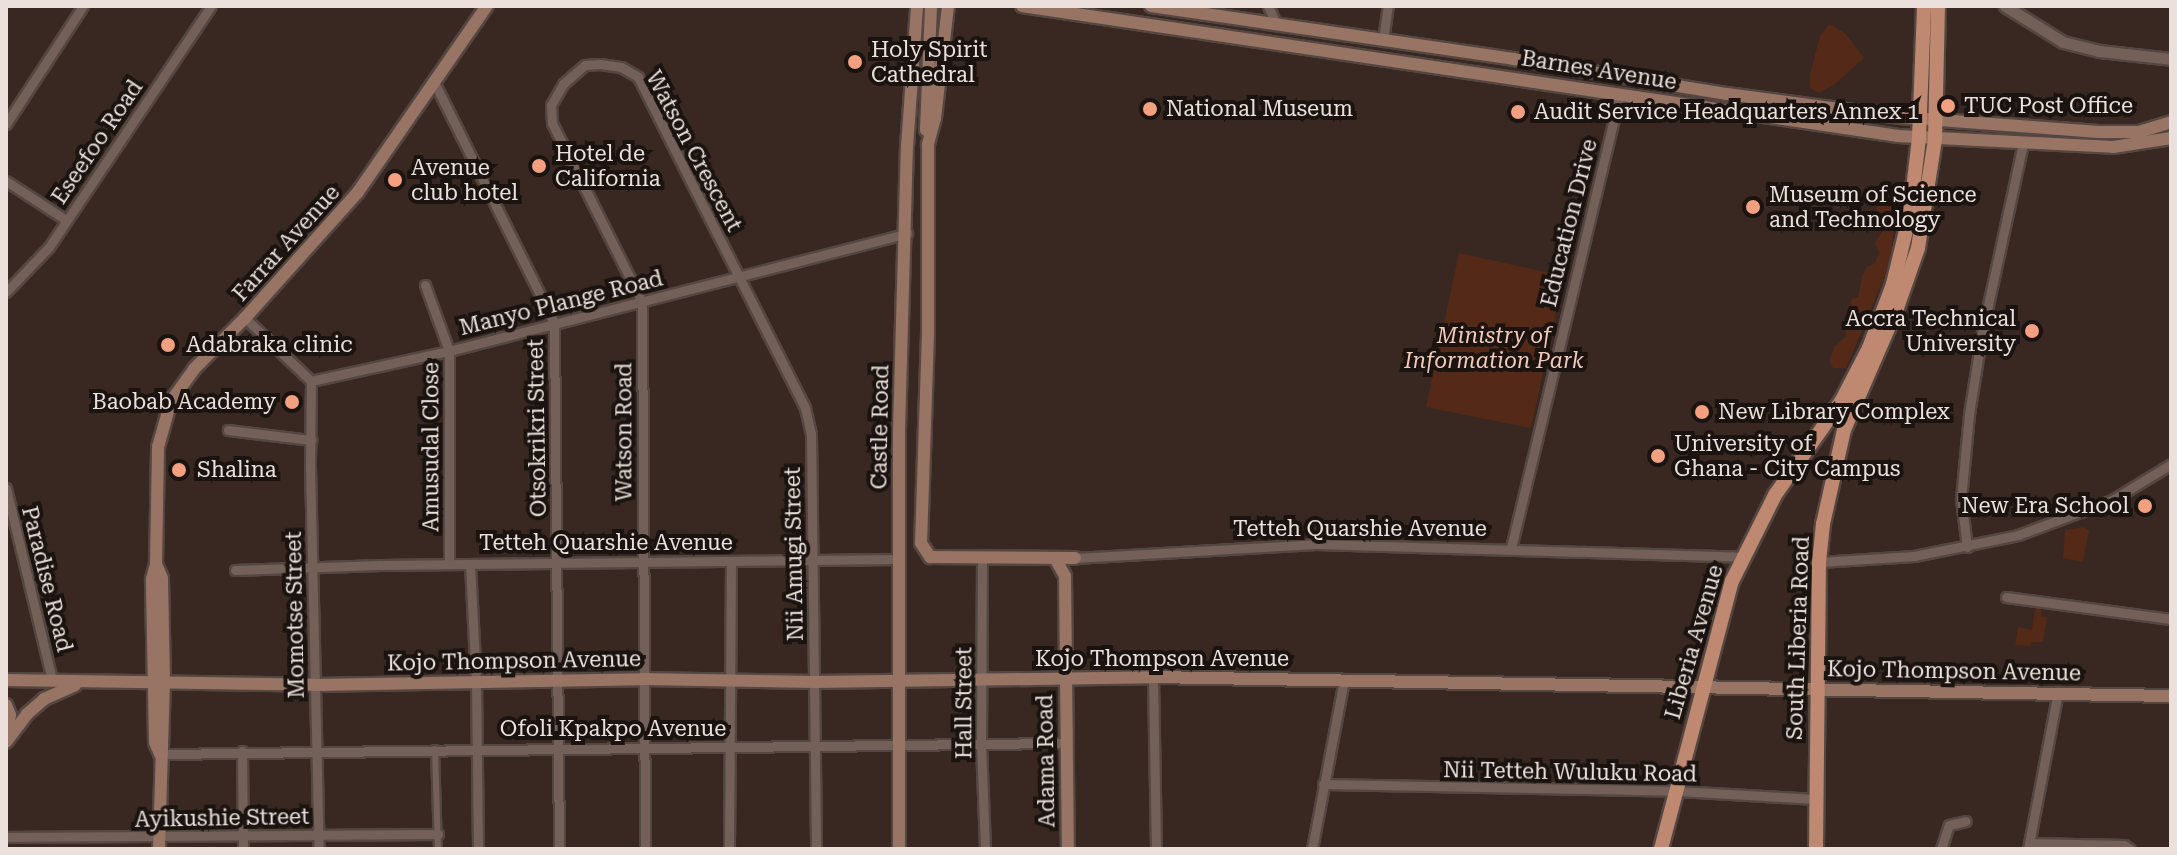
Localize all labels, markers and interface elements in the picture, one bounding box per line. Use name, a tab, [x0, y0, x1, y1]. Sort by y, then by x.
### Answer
place label: Holy Spirit Cathedral	[871, 36, 987, 88]
street label: Barnes Avenue	[1520, 45, 1678, 95]
marker: Holy Spirit Cathedral	[846, 53, 864, 71]
street label: Watson Crescent	[640, 66, 748, 236]
street label: Eseefoo Road	[46, 75, 148, 209]
place label: TUC Post Office	[1964, 93, 2133, 119]
place label: National Museum	[1166, 96, 1353, 122]
marker: TUC Post Office	[1939, 97, 1957, 115]
place label: Audit Service Headquarters Annex 1	[1534, 99, 1919, 125]
marker: National Museum	[1141, 100, 1159, 118]
marker: Audit Service Headquarters Annex 1	[1509, 103, 1527, 121]
street label: Education Drive	[1535, 136, 1603, 310]
place label: Hotel de California	[555, 140, 661, 192]
place label: Avenue club hotel	[411, 154, 518, 206]
marker: Hotel de California	[530, 157, 548, 175]
marker: Avenue club hotel	[386, 171, 404, 189]
street label: Farrar Avenue	[227, 179, 345, 307]
place label: Museum of Science and Technology	[1769, 181, 1977, 232]
marker: Museum of Science and Technology	[1744, 198, 1762, 216]
street label: Manyo Plange Road	[456, 265, 666, 341]
place label: Accra Technical University	[1846, 305, 2016, 356]
park label: Ministry of Information Park	[1404, 322, 1584, 374]
marker: Accra Technical University	[2023, 322, 2041, 340]
place label: Adabraka clinic	[186, 332, 353, 358]
marker: Adabraka clinic	[157, 334, 179, 356]
street label: Otsokrikri Street	[522, 339, 552, 517]
street label: Amusudal Close	[418, 362, 444, 532]
street label: Watson Road	[611, 363, 637, 501]
street label: Castle Road	[866, 364, 894, 490]
place label: Baobab Academy	[92, 389, 276, 415]
marker: Baobab Academy	[283, 393, 301, 411]
place label: New Library Complex	[1718, 399, 1950, 425]
marker: New Library Complex	[1693, 403, 1711, 421]
place label: University of Ghana - City Campus	[1674, 430, 1900, 482]
marker: University of Ghana - City Campus	[1649, 447, 1667, 465]
place label: Shalina	[197, 457, 277, 483]
marker: Shalina	[168, 459, 190, 481]
street label: Nii Amugi Street	[779, 467, 809, 641]
place label: New Era School	[1961, 493, 2129, 519]
marker: New Era School	[2136, 497, 2154, 515]
street label: Paradise Road	[16, 503, 78, 655]
street label: Tetteh Quarshie Avenue	[1233, 516, 1487, 542]
street label: Tetteh Quarshie Avenue	[479, 530, 733, 556]
street label: Momotse Street	[280, 531, 310, 699]
street label: South Liberia Road	[1781, 536, 1815, 740]
street label: Liberia Avenue	[1659, 562, 1729, 722]
street label: Kojo Thompson Avenue	[387, 646, 641, 676]
street label: Kojo Thompson Avenue	[1035, 646, 1289, 672]
street label: Hall Street	[951, 647, 977, 759]
street label: Kojo Thompson Avenue	[1827, 656, 2081, 686]
street label: Adama Road	[1032, 694, 1060, 828]
street label: Ofoli Kpakpo Avenue	[500, 716, 726, 742]
street label: Nii Tetteh Wuluku Road	[1443, 757, 1697, 787]
street label: Ayikushie Street	[134, 803, 310, 833]

